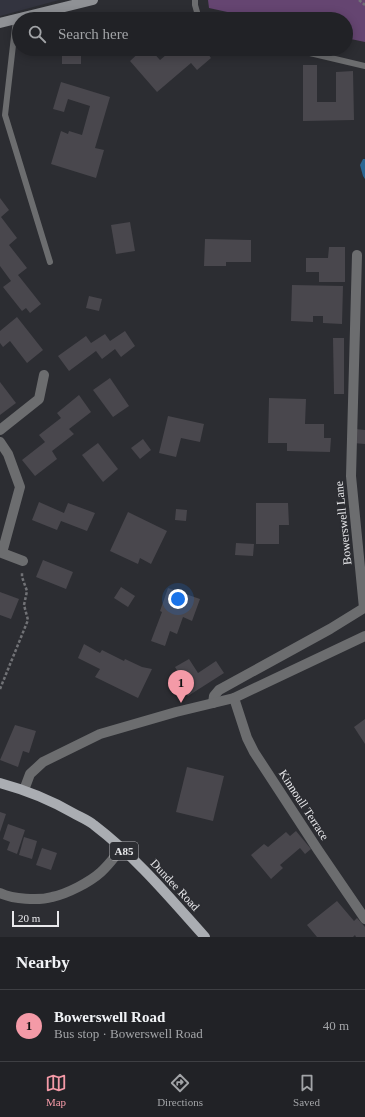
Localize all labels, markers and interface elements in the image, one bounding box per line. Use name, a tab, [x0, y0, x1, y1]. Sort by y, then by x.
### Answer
search box	[12, 12, 353, 56]
icon: search	[26, 23, 48, 45]
text: Search here	[58, 26, 128, 42]
street label: Bowerswell Lane	[332, 480, 354, 566]
your location	[168, 589, 188, 609]
pin: 1	[168, 670, 194, 703]
street label: Kinnoull Terrace	[276, 767, 332, 843]
road number: A85	[110, 842, 138, 860]
street label: Dundee Road	[147, 856, 203, 914]
scale bar	[12, 909, 59, 928]
text: 20 m	[18, 912, 40, 924]
text: Nearby	[16, 953, 70, 972]
text: Bowerswell Road	[54, 1009, 165, 1025]
text: 1	[26, 1018, 32, 1033]
text: 40 m	[323, 1018, 349, 1033]
text: Bus stop · Bowerswell Road	[54, 1026, 203, 1041]
tab: Map	[45, 1072, 67, 1108]
tab: Directions	[157, 1072, 203, 1108]
tab: Saved	[293, 1072, 320, 1108]

